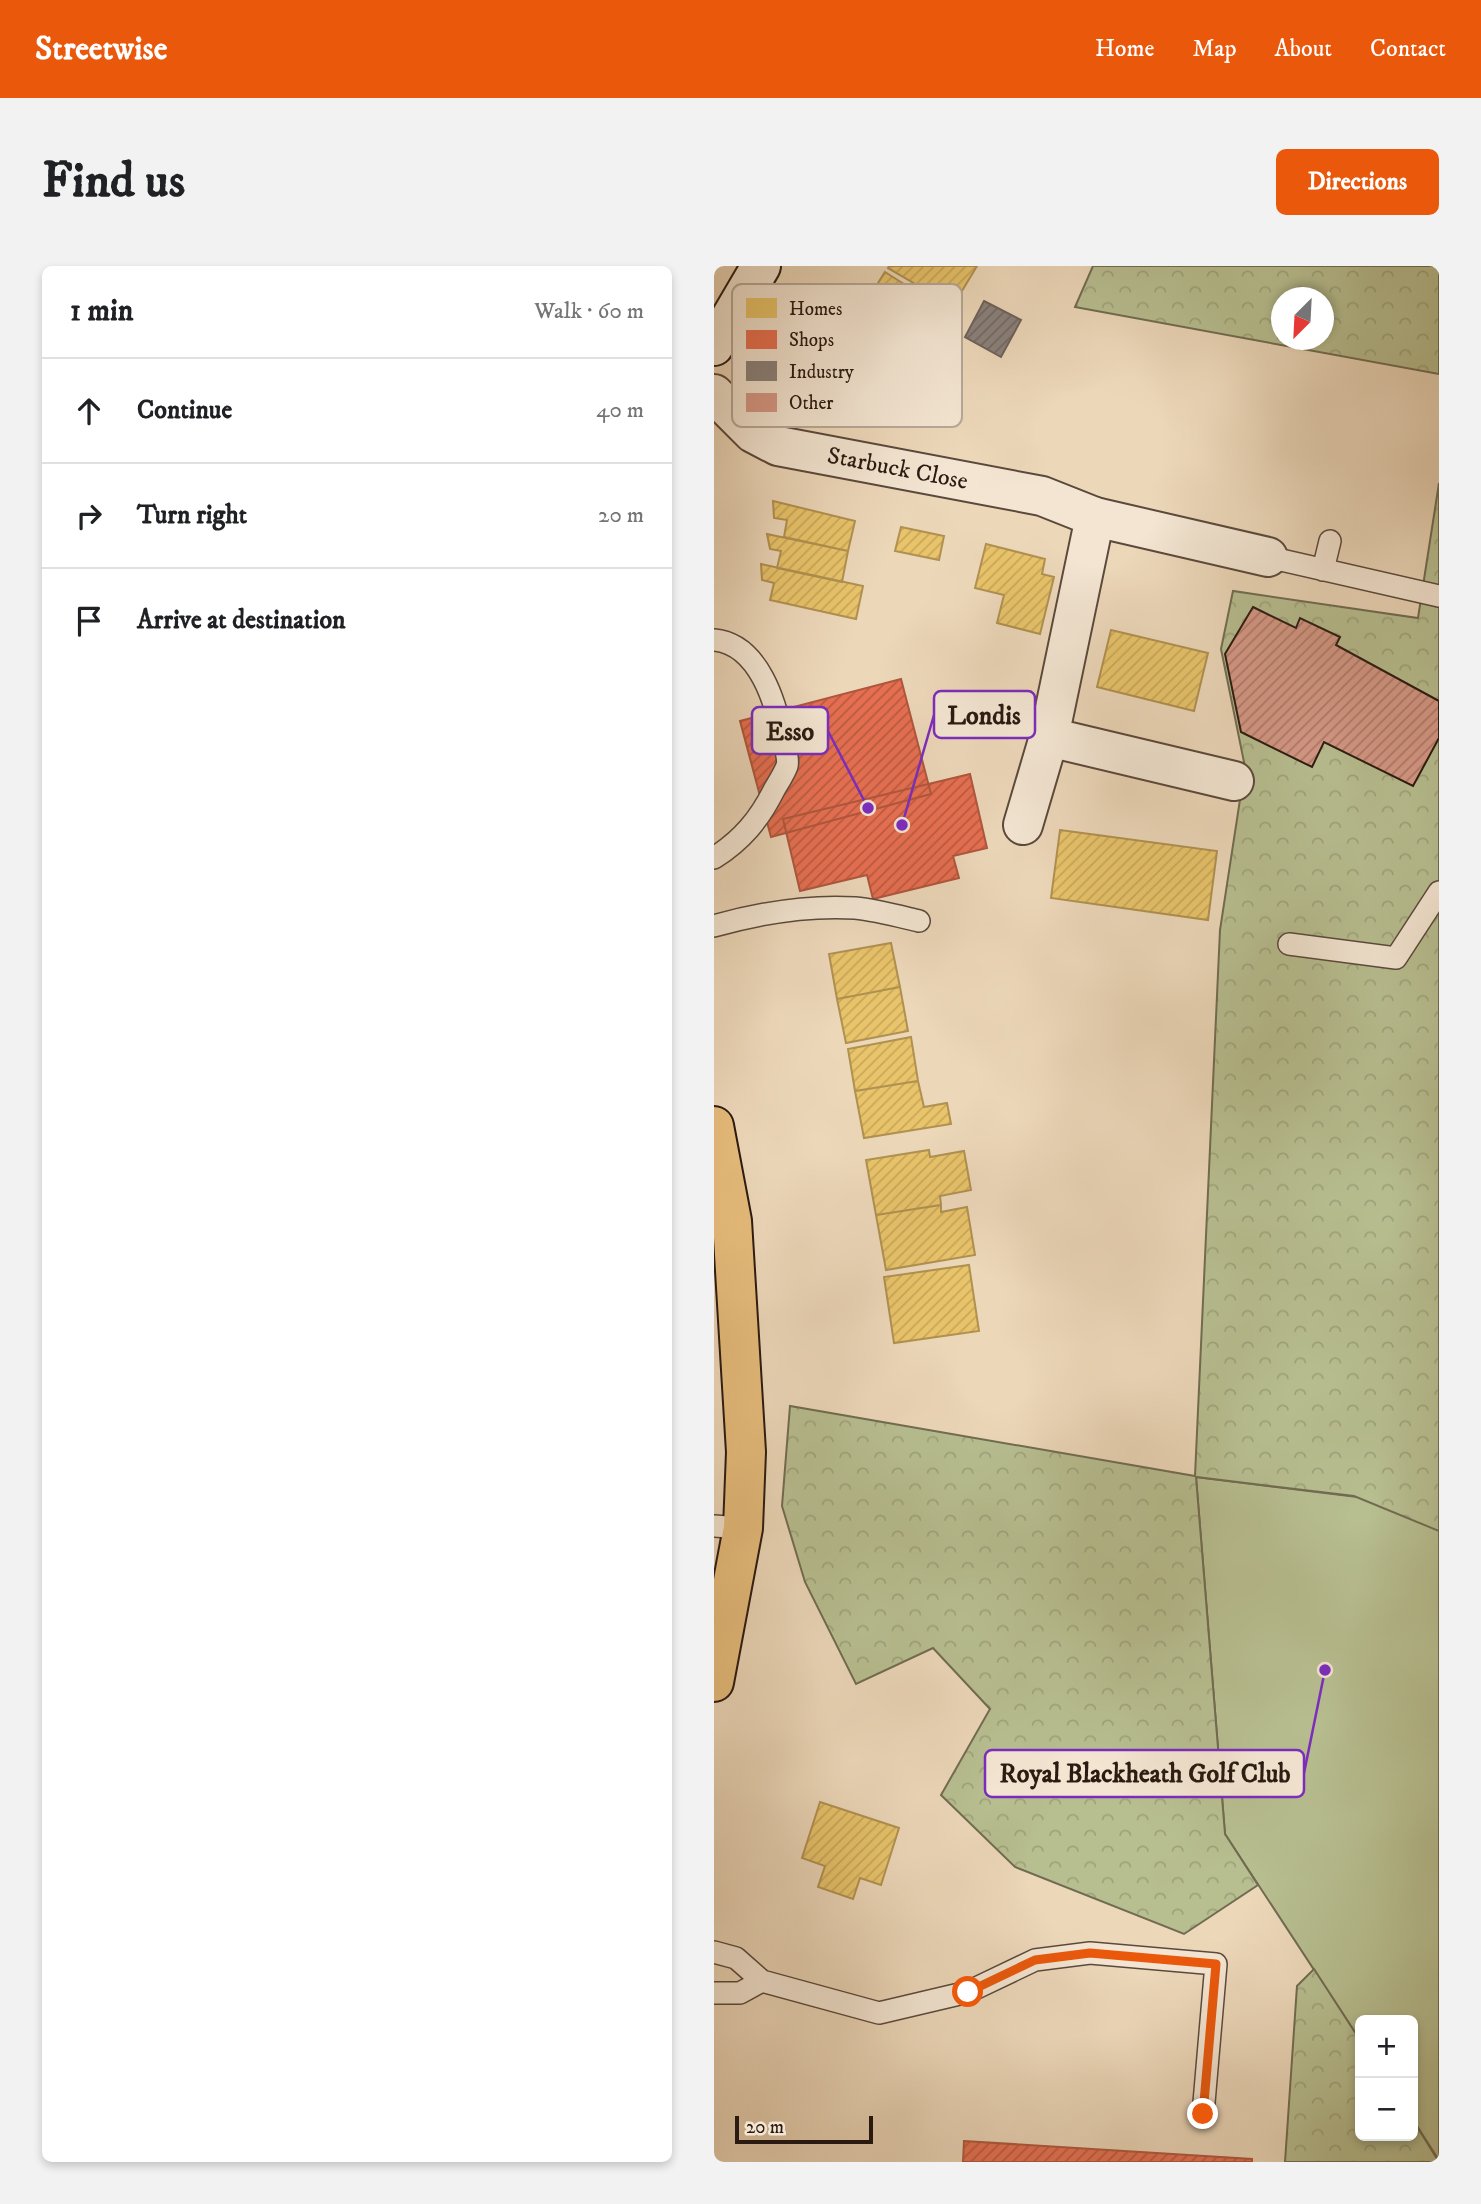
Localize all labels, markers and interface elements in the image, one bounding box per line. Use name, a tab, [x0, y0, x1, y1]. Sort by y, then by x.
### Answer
text: Streetwise	[35, 29, 167, 70]
text: Home	[1095, 34, 1154, 64]
text: Map	[1192, 34, 1237, 64]
text: About	[1275, 34, 1332, 64]
text: Contact	[1370, 34, 1446, 64]
button: Directions	[1276, 149, 1439, 215]
text: Find us	[42, 151, 185, 213]
legend	[732, 284, 962, 427]
north arrow	[1271, 287, 1334, 350]
text: 1 min	[70, 293, 133, 330]
text: Walk · 60 m	[534, 297, 644, 326]
text: Homes	[789, 298, 842, 321]
text: Shops	[789, 329, 834, 352]
text: Industry	[789, 361, 855, 384]
icon: ahead	[70, 392, 108, 430]
text: Other	[789, 392, 833, 415]
text: Continue	[137, 394, 232, 427]
text: 40 m	[596, 396, 644, 425]
street label: Starbuck Close	[825, 441, 970, 497]
icon: right	[70, 497, 108, 535]
text: Turn right	[137, 499, 247, 532]
text: 20 m	[598, 501, 644, 530]
icon: arrive	[70, 602, 108, 640]
text: Arrive at destination	[137, 604, 346, 637]
callout: Londis	[934, 691, 1035, 738]
text: Londis	[947, 700, 1021, 733]
callout: Esso	[752, 707, 828, 754]
text: Esso	[766, 716, 815, 749]
callout: Royal Blackheath Golf Club	[985, 1750, 1304, 1797]
text: Royal Blackheath Golf Club	[1000, 1758, 1290, 1791]
route start	[952, 1976, 983, 2007]
map controls	[1355, 2015, 1418, 2141]
button: +	[1355, 2015, 1418, 2078]
button: −	[1355, 2078, 1418, 2141]
route end	[1187, 2098, 1218, 2129]
scale bar	[735, 2113, 873, 2145]
text: 20 m	[746, 2116, 784, 2139]

